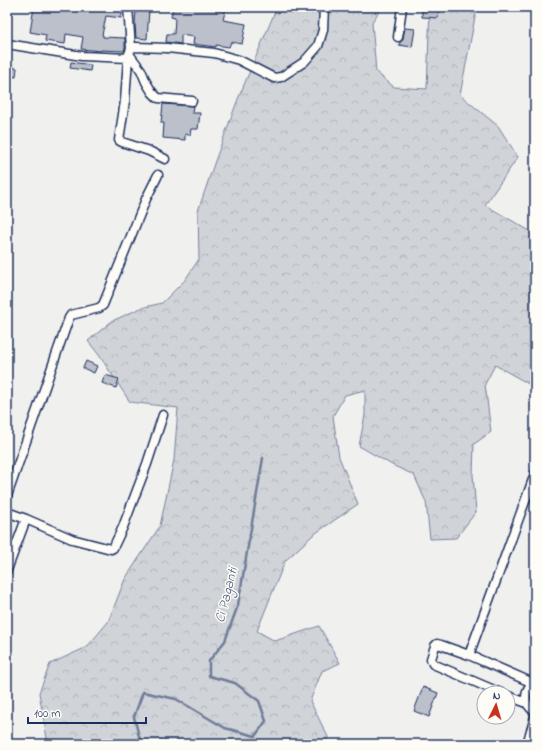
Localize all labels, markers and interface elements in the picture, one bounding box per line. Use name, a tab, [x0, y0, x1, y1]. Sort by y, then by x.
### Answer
water label: Ci Paganti	[210, 564, 244, 625]
north arrow	[476, 685, 516, 725]
text: N	[492, 688, 501, 704]
scale bar	[28, 699, 146, 725]
text: 100 m	[34, 705, 61, 723]

